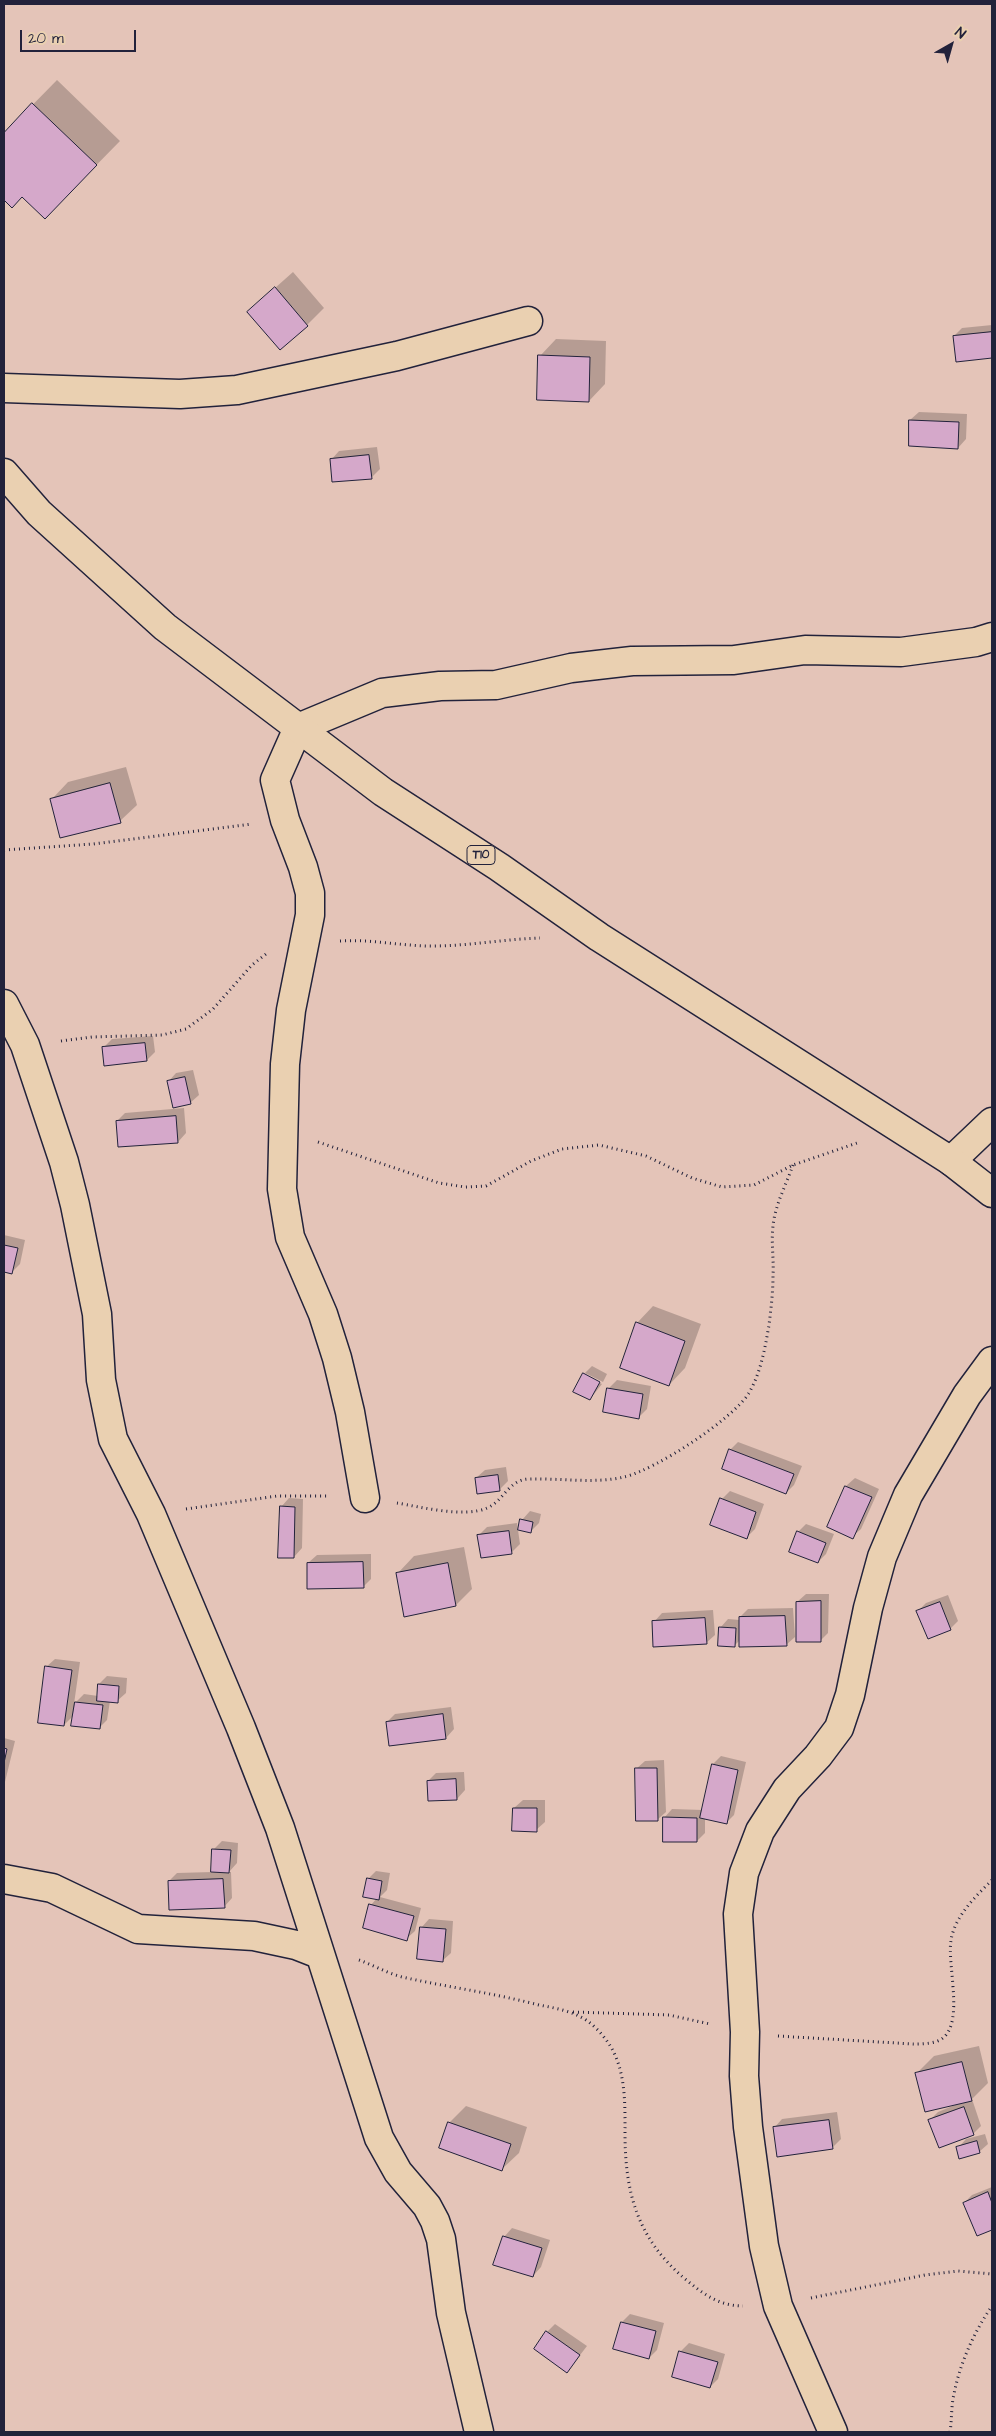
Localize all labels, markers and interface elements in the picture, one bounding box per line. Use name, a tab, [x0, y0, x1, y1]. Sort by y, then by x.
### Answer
scale bar	[22, 20, 139, 52]
north arrow	[926, 20, 976, 70]
text: N	[951, 23, 970, 44]
text: 20 m	[28, 28, 64, 49]
road number: T10	[467, 846, 495, 864]

